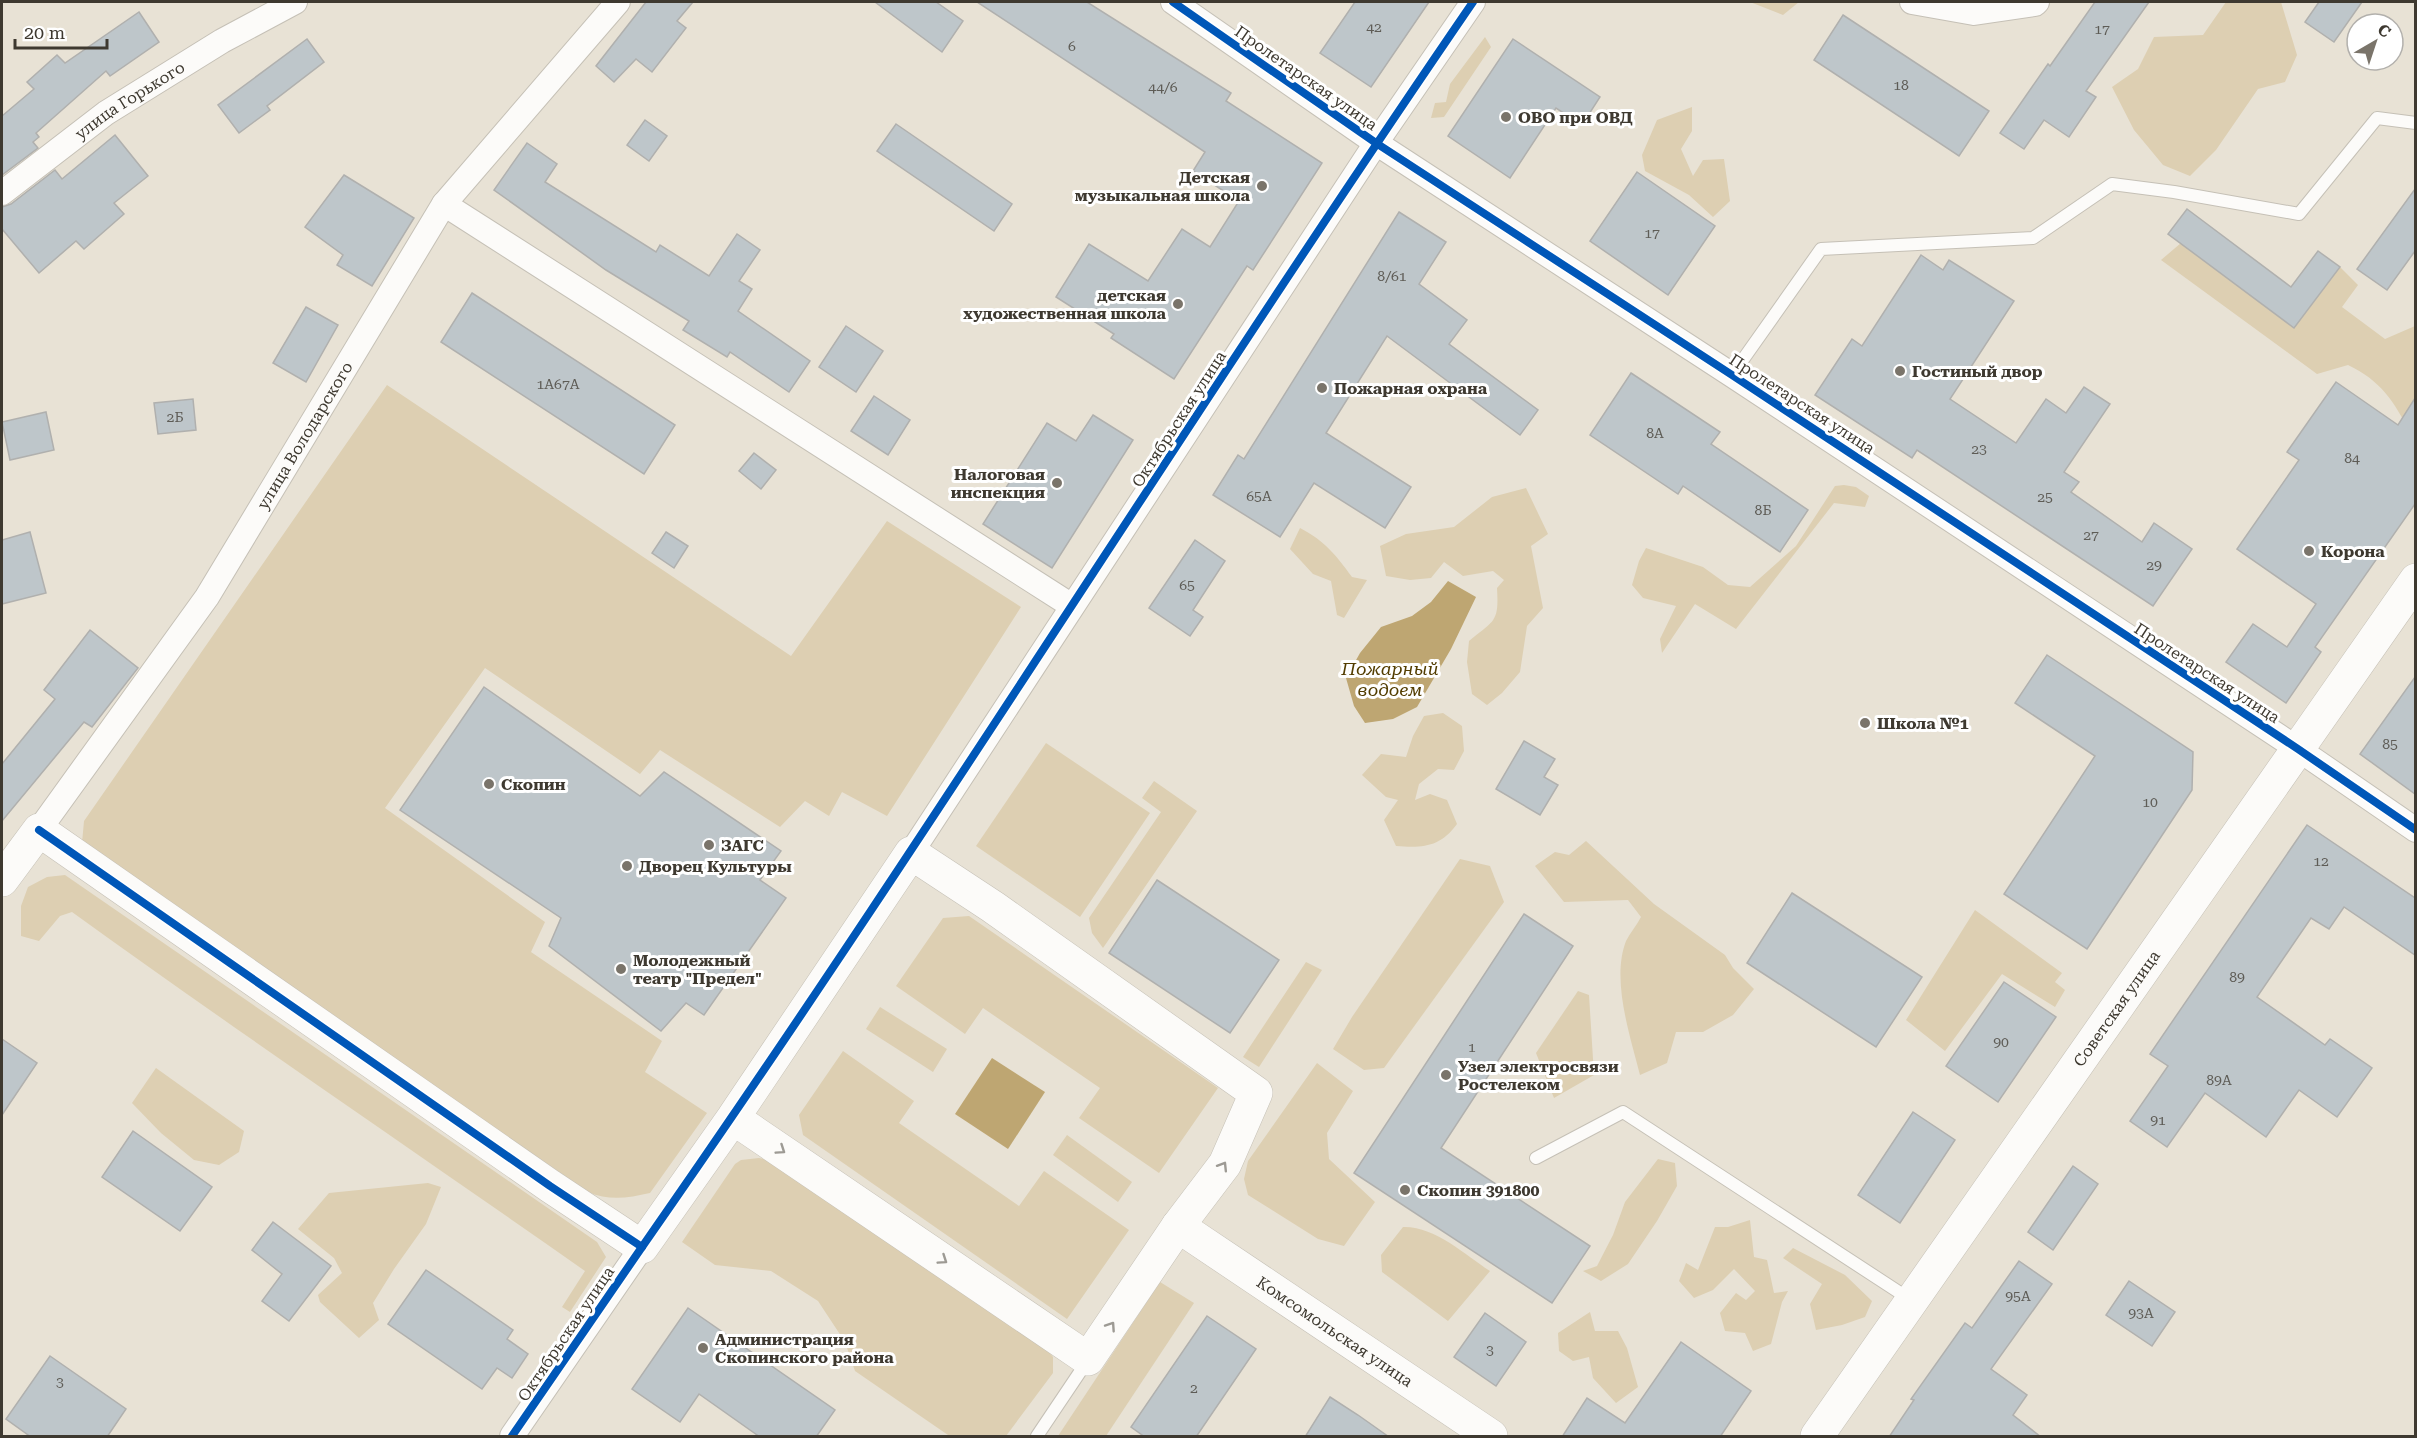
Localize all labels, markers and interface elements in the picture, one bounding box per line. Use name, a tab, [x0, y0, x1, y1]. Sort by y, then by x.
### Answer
scale bar	[15, 12, 106, 50]
north arrow	[2345, 12, 2405, 72]
house number: 42	[1366, 19, 1382, 35]
text: С	[2374, 20, 2394, 42]
house number: 17	[2094, 21, 2110, 37]
text: 20 m	[24, 22, 65, 43]
street label: Пролетарская улица	[1231, 22, 1381, 135]
house number: 6	[1068, 38, 1076, 54]
street label: улица Горького	[71, 57, 188, 143]
house number: 18	[1893, 77, 1909, 93]
house number: 44/6	[1148, 79, 1178, 95]
place label: ОВО при ОВД	[1518, 108, 1633, 127]
marker: ОВО при ОВД	[1499, 110, 1513, 124]
place label: Детская музыкальная школа	[1075, 168, 1251, 205]
marker: Детская музыкальная школа	[1255, 179, 1269, 193]
house number: 17	[1644, 225, 1660, 241]
house number: 8/61	[1377, 268, 1407, 284]
place label: детская художественная школа	[963, 286, 1167, 323]
marker: детская художественная школа	[1171, 297, 1185, 311]
street label: Октябрьская улица	[1128, 347, 1230, 491]
street label: Пролетарская улица	[1726, 350, 1879, 458]
street label: улица Володарского	[253, 358, 356, 513]
place label: Гостиный двор	[1912, 362, 2043, 381]
marker: Гостиный двор	[1893, 364, 1907, 378]
house number: 1А67A	[536, 376, 580, 392]
place label: Пожарная охрана	[1334, 379, 1488, 398]
marker: Пожарная охрана	[1315, 381, 1329, 395]
house number: 2Б	[167, 409, 183, 425]
house number: 8А	[1646, 425, 1664, 441]
house number: 23	[1971, 441, 1987, 457]
house number: 84	[2344, 450, 2360, 466]
place label: Налоговая инспекция	[951, 465, 1045, 502]
marker: Налоговая инспекция	[1050, 476, 1064, 490]
house number: 65А	[1246, 488, 1272, 504]
house number: 25	[2037, 489, 2053, 505]
house number: 8Б	[1755, 502, 1771, 518]
house number: 27	[2083, 527, 2099, 543]
place label: Корона	[2321, 542, 2385, 561]
marker: Корона	[2302, 544, 2316, 558]
house number: 29	[2146, 557, 2162, 573]
house number: 65	[1179, 577, 1195, 593]
street label: Пролетарская улица	[2131, 619, 2284, 727]
water label: Пожарный водоем	[1340, 658, 1439, 700]
place label: Школа №1	[1877, 714, 1969, 733]
marker: Школа №1	[1858, 716, 1872, 730]
house number: 85	[2382, 736, 2398, 752]
place label: Скопин	[501, 775, 566, 794]
marker: Скопин	[482, 777, 496, 791]
house number: 10	[2142, 794, 2158, 810]
place label: ЗАГС	[721, 836, 764, 855]
marker: ЗАГС	[702, 838, 716, 852]
house number: 12	[2313, 853, 2329, 869]
place label: Дворец Культуры	[639, 857, 792, 876]
marker: Дворец Культуры	[620, 859, 634, 873]
street label: Советская улица	[2069, 946, 2164, 1070]
place label: Молодежный театр "Предел"	[633, 951, 762, 988]
marker: Молодежный театр "Предел"	[614, 962, 628, 976]
house number: 89	[2229, 969, 2245, 985]
house number: 90	[1993, 1034, 2009, 1050]
house number: 1	[1468, 1039, 1476, 1055]
place label: Узел электросвязи Ростелеком	[1458, 1057, 1619, 1094]
marker: Узел электросвязи Ростелеком	[1439, 1068, 1453, 1082]
house number: 89А	[2206, 1072, 2232, 1088]
house number: 91	[2150, 1112, 2166, 1128]
one-way arrow	[775, 1143, 785, 1155]
one-way arrow	[1215, 1162, 1227, 1172]
place label: Скопин 391800	[1417, 1181, 1539, 1200]
marker: Скопин 391800	[1398, 1183, 1412, 1197]
one-way arrow	[936, 1253, 947, 1264]
street label: Октябрьская улица	[514, 1263, 618, 1405]
street label: Комсомольская улица	[1253, 1272, 1417, 1391]
house number: 95А	[2005, 1288, 2031, 1304]
house number: 93А	[2128, 1305, 2154, 1321]
one-way arrow	[1104, 1322, 1115, 1333]
place label: Администрация Скопинского района	[715, 1330, 894, 1367]
marker: Администрация Скопинского района	[696, 1341, 710, 1355]
house number: 3	[1486, 1342, 1494, 1358]
house number: 3	[56, 1374, 64, 1390]
house number: 2	[1190, 1380, 1198, 1396]

